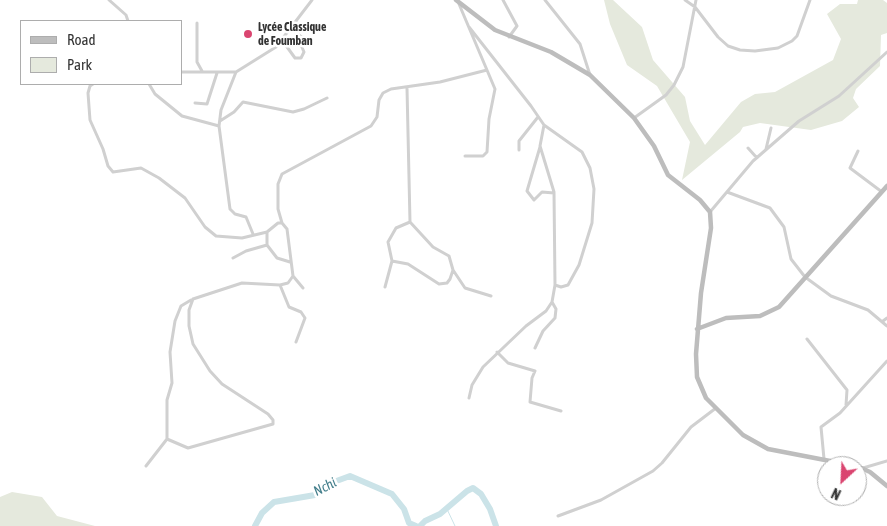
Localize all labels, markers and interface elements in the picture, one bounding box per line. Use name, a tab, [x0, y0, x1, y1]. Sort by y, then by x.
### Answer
legend	[20, 20, 182, 85]
place label: Lycée Classique de Foumban	[258, 20, 326, 48]
marker: Lycée Classique de Foumban	[242, 28, 254, 40]
text: Road	[67, 31, 96, 48]
text: Park	[67, 56, 92, 73]
north arrow	[817, 456, 867, 506]
water label: Nchi	[311, 474, 339, 500]
text: N	[829, 485, 843, 503]

